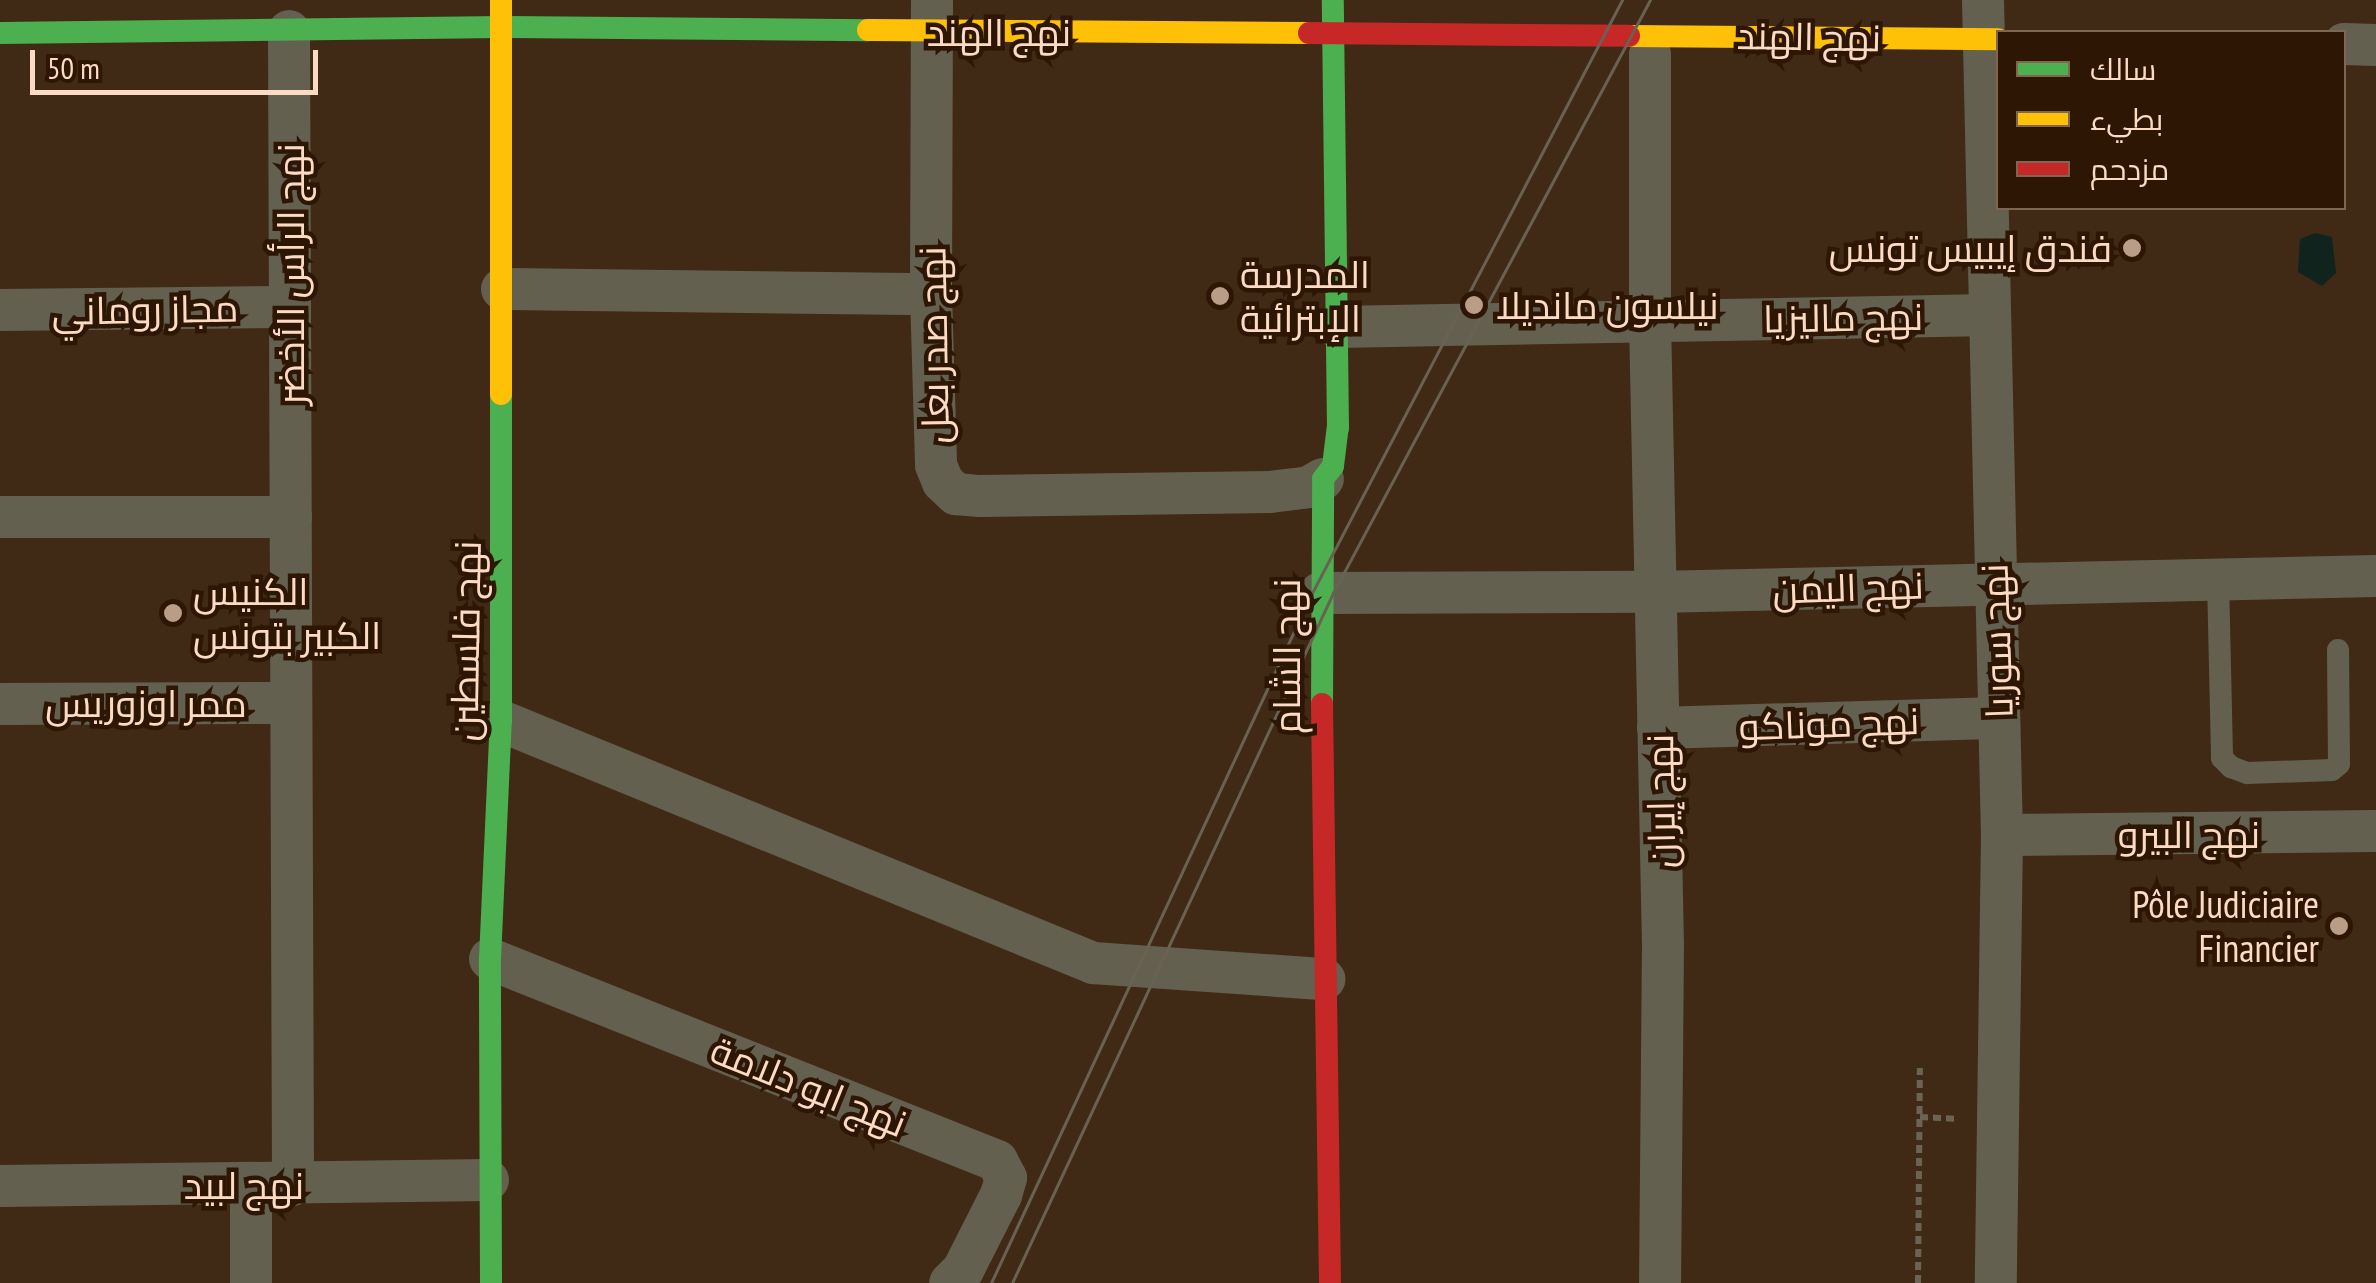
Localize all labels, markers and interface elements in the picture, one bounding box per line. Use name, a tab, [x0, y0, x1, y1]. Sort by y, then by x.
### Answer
street label: نهج الهند	[927, 9, 1071, 55]
street label: نهج الهند	[1736, 12, 1882, 60]
scale bar	[35, 30, 322, 92]
legend	[1996, 30, 2346, 210]
text: 50 m	[47, 48, 100, 87]
text: سالك	[2090, 49, 2156, 88]
text: بطيء	[2090, 99, 2163, 138]
street label: نهج الرأس الأخضر	[267, 143, 313, 405]
text: مزدحم	[2090, 149, 2169, 188]
place label: فندق إيبيس تونس	[1829, 225, 2112, 271]
marker: فندق إيبيس تونس	[2121, 237, 2143, 259]
street label: نهج صدر بعل	[908, 246, 958, 444]
place label: المدرسة الإبترائية	[1240, 251, 1370, 340]
place label: نيلسون مانديلا	[1496, 282, 1719, 328]
street label: مجاز روماني	[51, 285, 239, 333]
marker: المدرسة الإبترائية	[1209, 285, 1231, 307]
marker: نيلسون مانديلا	[1461, 292, 1487, 318]
street label: نهج ماليزيا	[1763, 293, 1923, 341]
street label: نهج فلسطين	[440, 540, 490, 742]
street label: نهج اليمن	[1772, 562, 1924, 612]
street label: نهج سوريا	[1971, 563, 2021, 719]
place label: الكنيس الكبير بتونس	[193, 568, 381, 658]
street label: نهج الشام	[1263, 578, 1309, 734]
marker: الكنيس الكبير بتونس	[162, 602, 184, 624]
street label: ممر اوزوريس	[45, 680, 247, 726]
street label: نهج موناكو	[1738, 697, 1920, 749]
street label: نهج إيران	[1636, 733, 1684, 869]
street label: نهج البيرو	[2118, 811, 2260, 857]
place label: Pôle Judiciaire Financier	[2132, 881, 2319, 971]
marker: Pôle Judiciaire Financier	[2328, 915, 2350, 937]
street label: نهج ابو دلامة	[705, 1026, 913, 1146]
street label: نهج لبيد	[184, 1162, 304, 1208]

